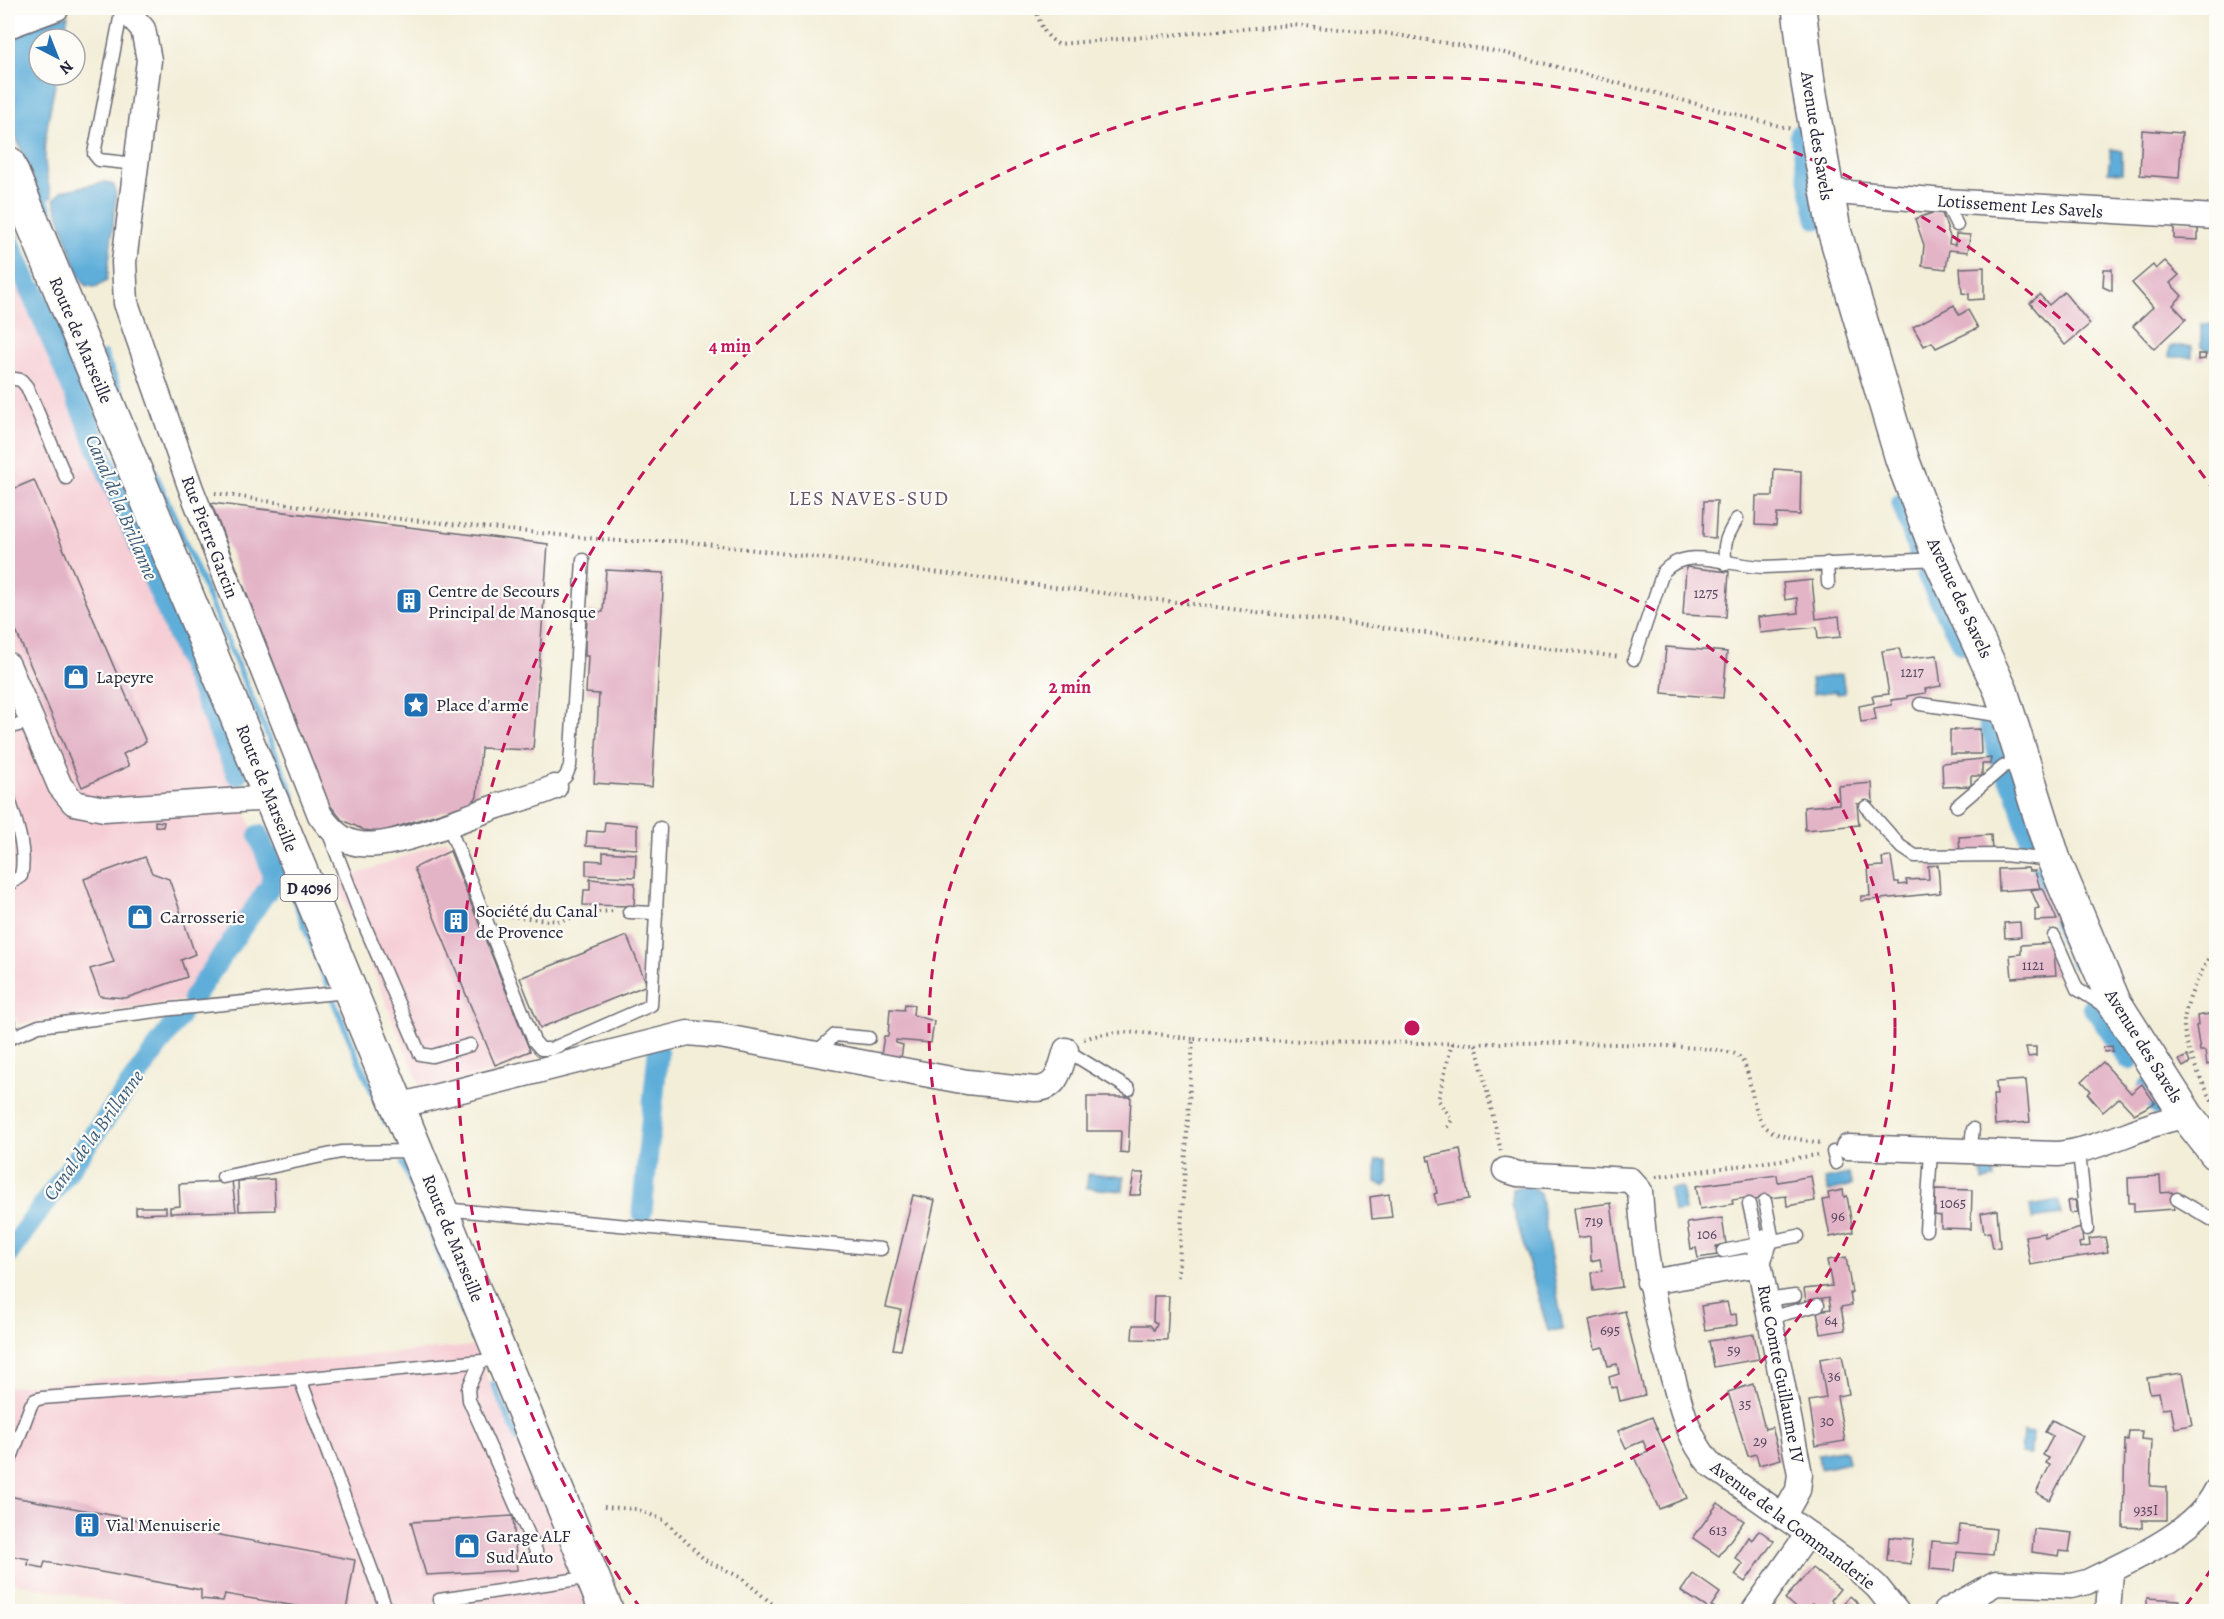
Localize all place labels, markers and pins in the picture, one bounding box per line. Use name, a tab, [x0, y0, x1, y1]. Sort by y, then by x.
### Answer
place label: Centre de Secours Principal de Manosque	[428, 579, 596, 624]
building icon: Centre de Secours Principal de Manosque	[394, 586, 424, 616]
shop icon: Lapeyre	[61, 662, 91, 692]
place label: Lapeyre	[96, 665, 154, 689]
place icon: Place d'arme	[401, 690, 431, 720]
place label: Place d'arme	[436, 693, 529, 717]
place label: Société du Canal de Provence	[476, 899, 598, 944]
shop icon: Carrosserie	[125, 902, 155, 932]
place label: Carrosserie	[160, 905, 245, 929]
building icon: Société du Canal de Provence	[441, 906, 471, 936]
centre of rings	[1402, 1018, 1422, 1038]
building icon: Vial Menuiserie	[72, 1510, 102, 1540]
place label: Vial Menuiserie	[105, 1513, 221, 1537]
place label: Garage ALF Sud Auto	[486, 1524, 570, 1569]
shop icon: Garage ALF Sud Auto	[452, 1531, 482, 1561]

